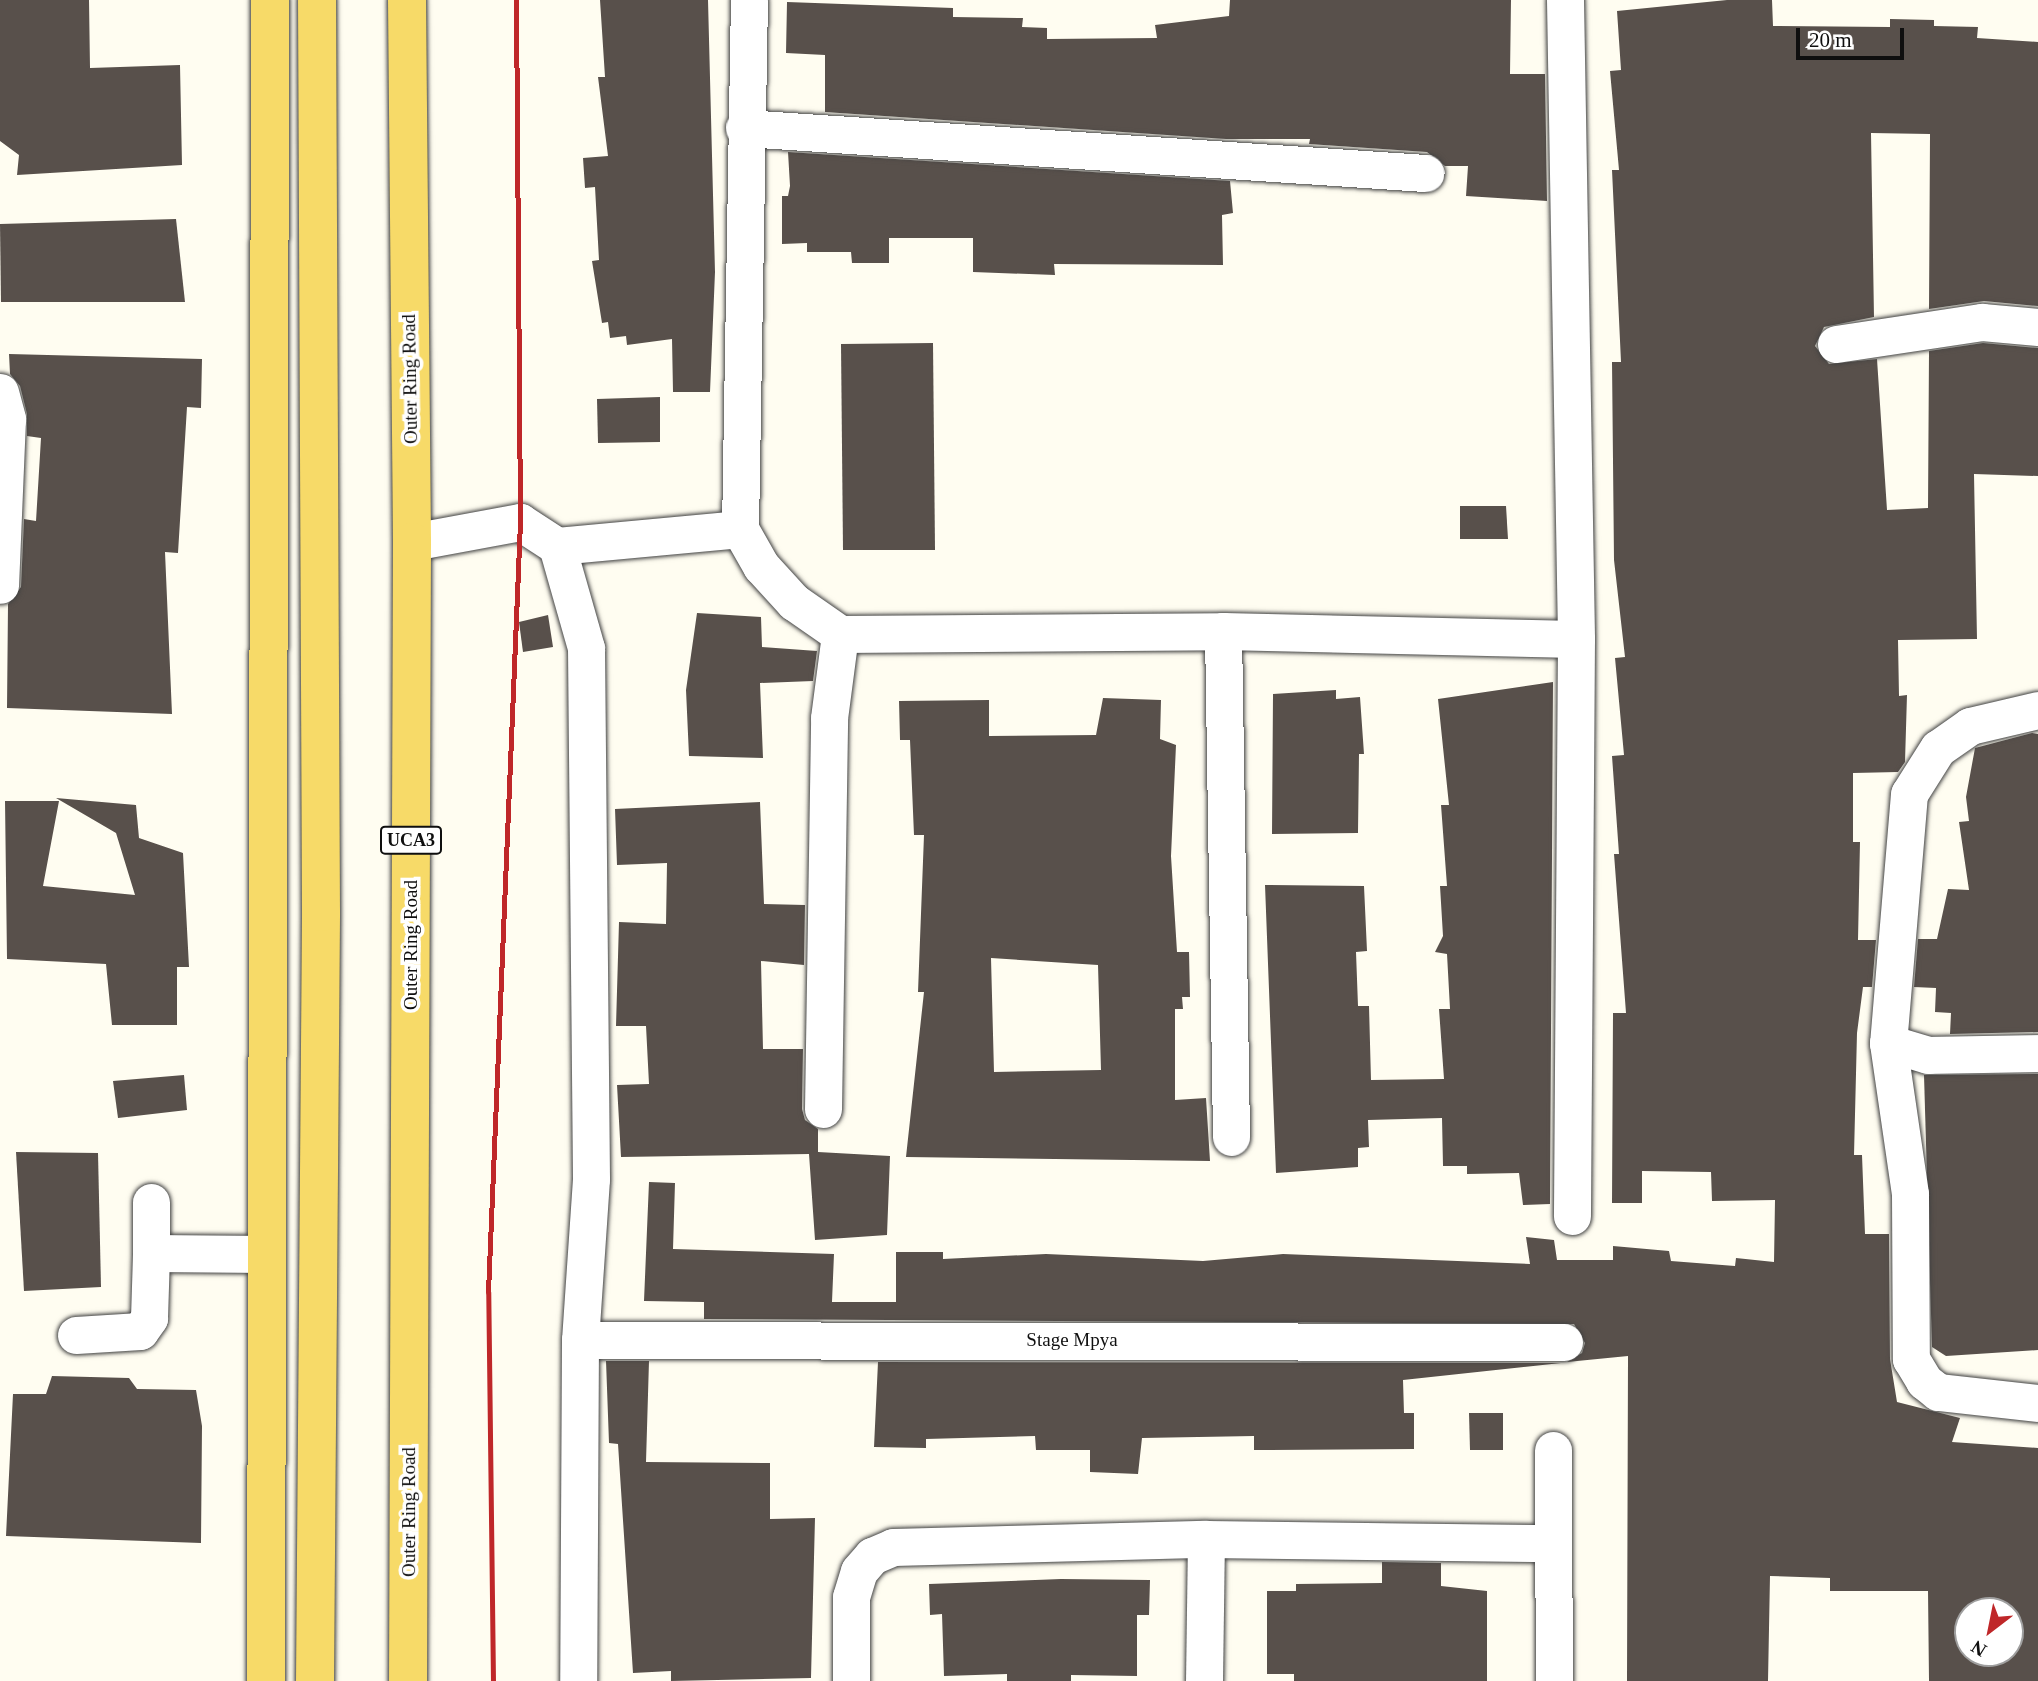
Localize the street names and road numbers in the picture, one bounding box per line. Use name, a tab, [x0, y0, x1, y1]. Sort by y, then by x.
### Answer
street label: Outer Ring Road	[397, 314, 423, 444]
road number: UCA3	[380, 826, 442, 854]
street label: Outer Ring Road	[400, 880, 422, 1010]
street label: Stage Mpya	[1026, 1329, 1118, 1351]
street label: Outer Ring Road	[398, 1447, 420, 1577]

